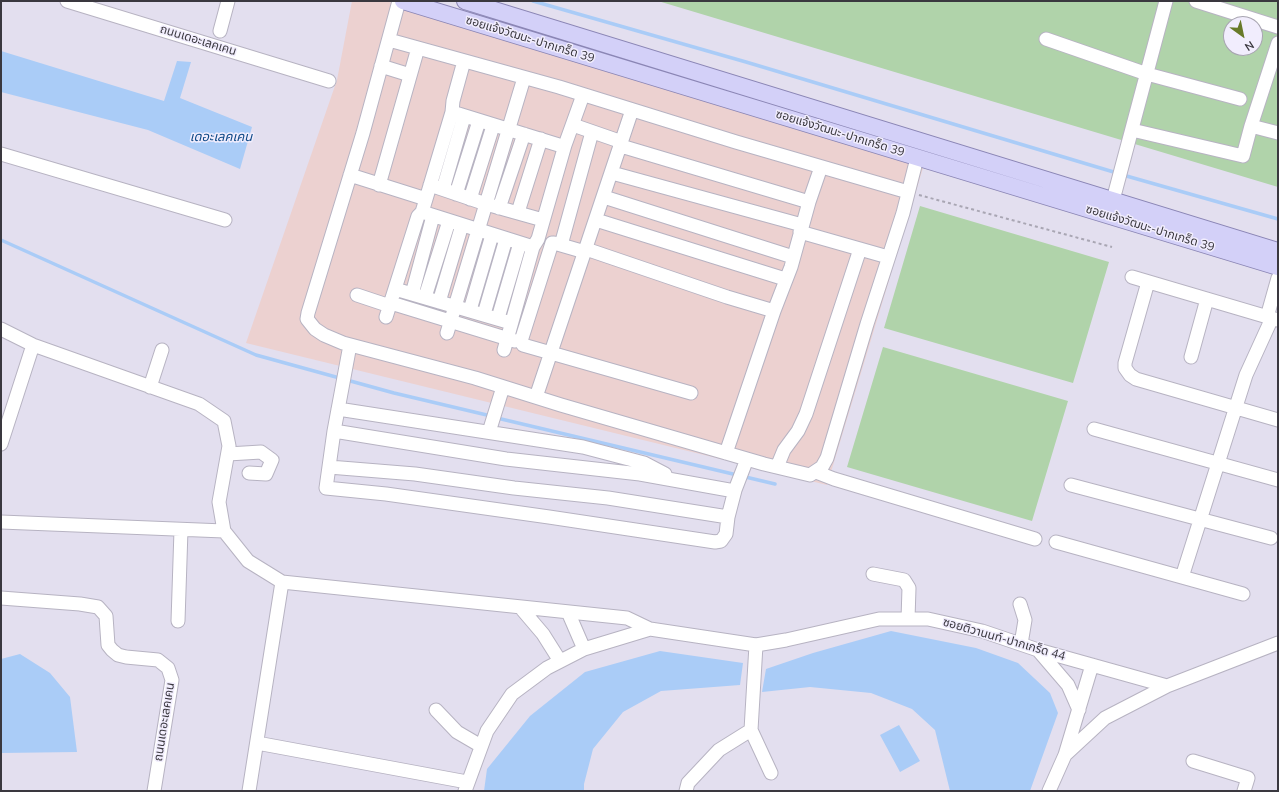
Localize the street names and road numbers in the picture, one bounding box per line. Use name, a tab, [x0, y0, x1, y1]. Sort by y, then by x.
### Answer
street label: ซอยแจ้งวัฒนะ-ปากเกร็ด 39	[464, 14, 596, 66]
street label: ถนนเดอะเลคเคน	[158, 22, 238, 60]
street label: ซอยแจ้งวัฒนะ-ปากเกร็ด 39	[774, 108, 906, 160]
street label: ซอยแจ้งวัฒนะ-ปากเกร็ด 39	[1084, 203, 1216, 255]
street label: ซอยติวานนท์-ปากเกร็ด 44	[941, 616, 1067, 664]
street label: ถนนเดอะเลคเคน	[152, 682, 178, 762]

